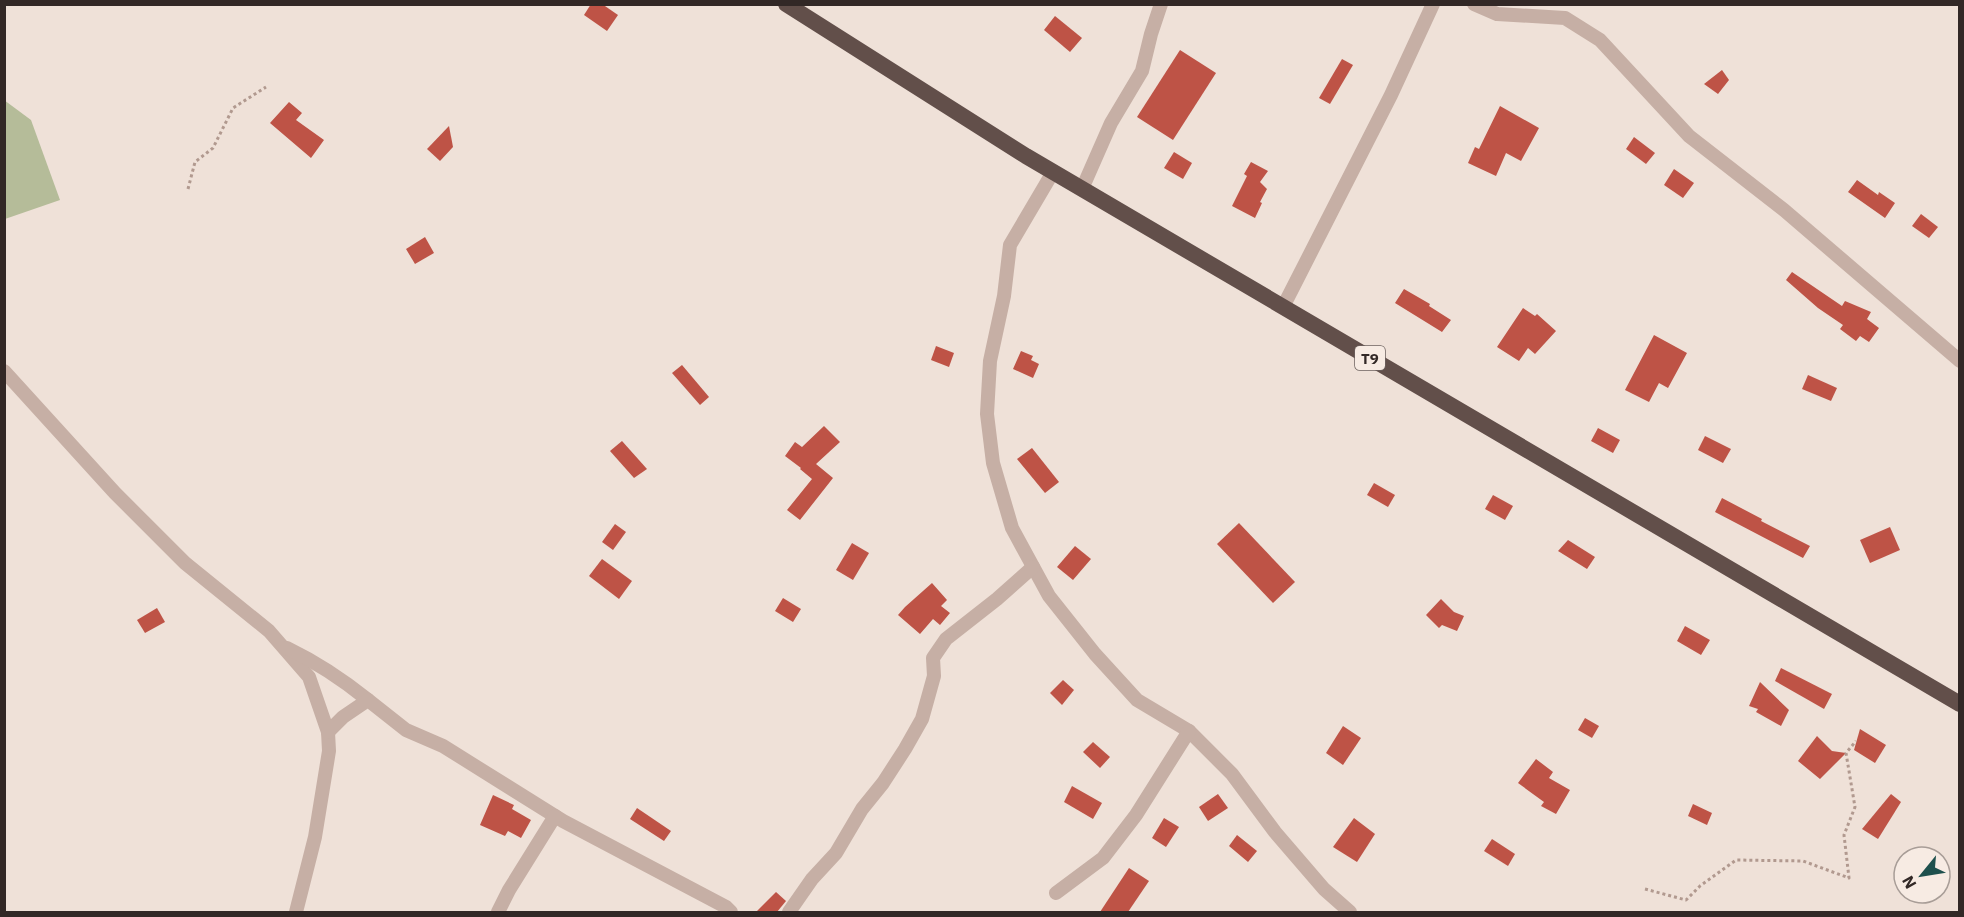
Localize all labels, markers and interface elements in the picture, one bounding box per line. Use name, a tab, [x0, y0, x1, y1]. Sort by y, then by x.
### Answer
road number: T9	[1355, 346, 1385, 370]
north arrow	[1892, 845, 1952, 905]
text: N	[1897, 872, 1921, 893]

